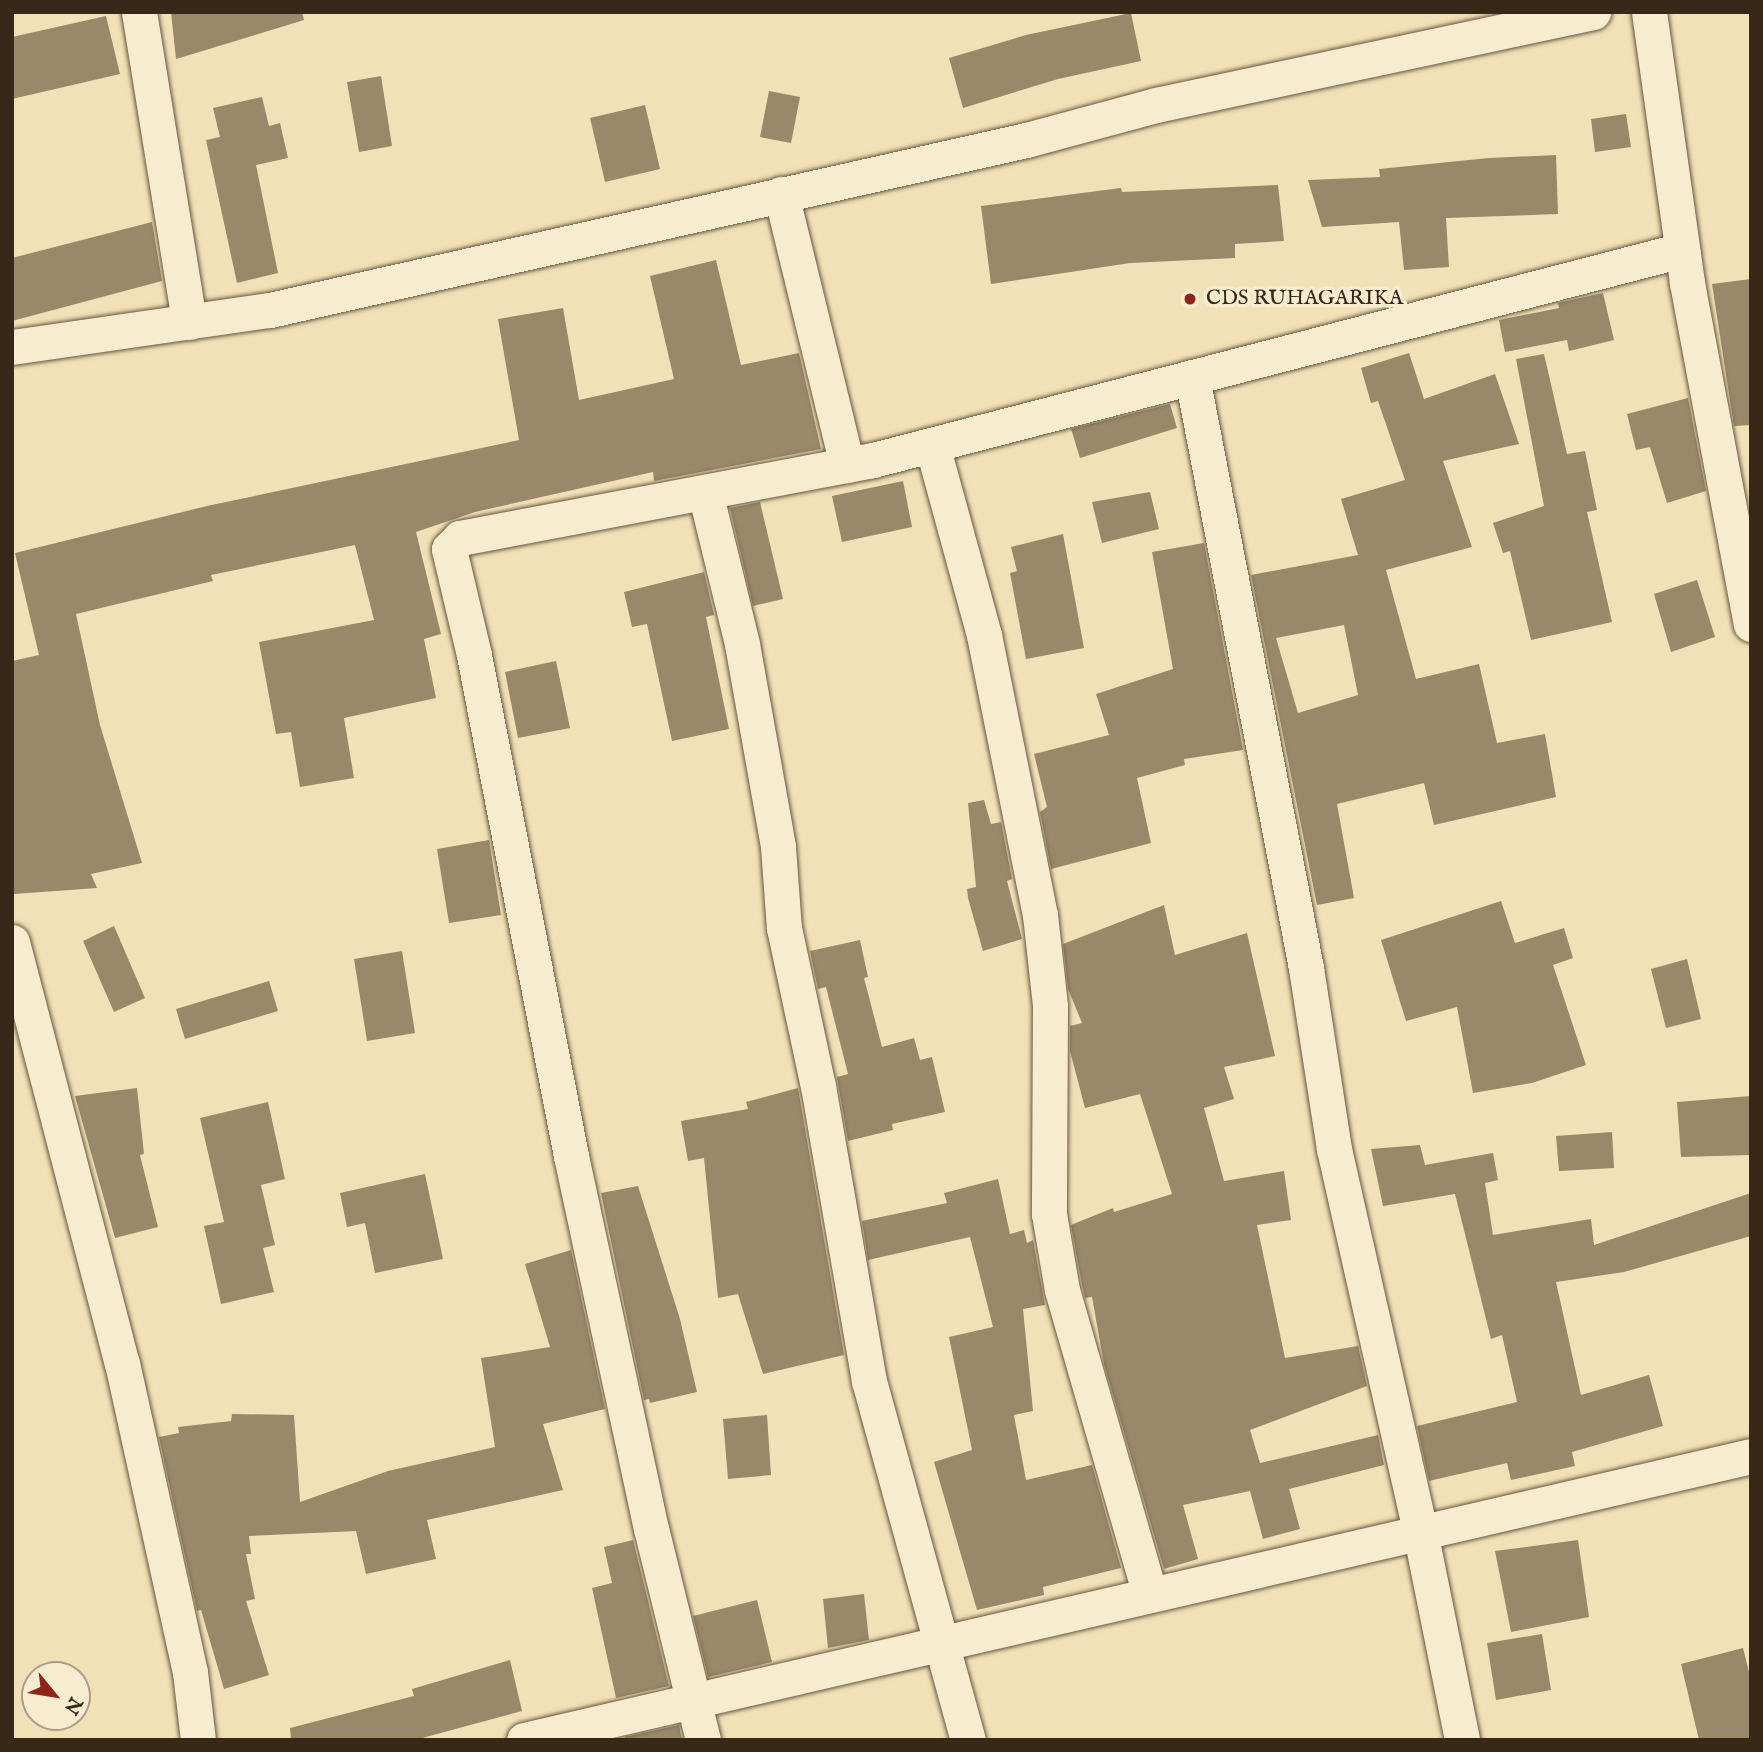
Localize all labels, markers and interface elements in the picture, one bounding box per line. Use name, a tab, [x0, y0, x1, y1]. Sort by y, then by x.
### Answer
place label: CDS RUHAGARIKA	[1206, 286, 1403, 312]
marker: CDS RUHAGARIKA	[1180, 289, 1200, 309]
north arrow	[21, 1661, 91, 1731]
text: N	[58, 1692, 87, 1719]

